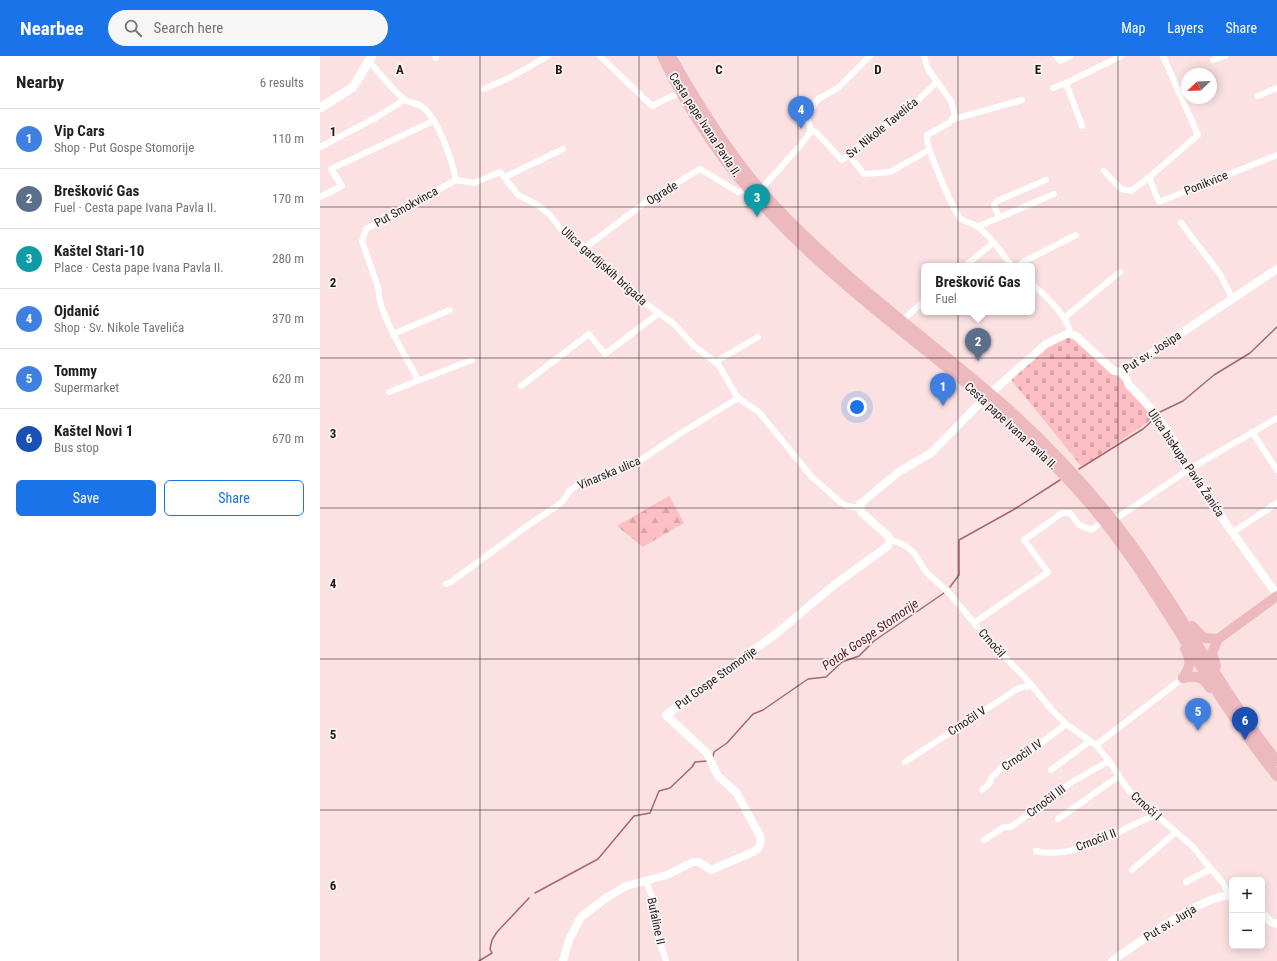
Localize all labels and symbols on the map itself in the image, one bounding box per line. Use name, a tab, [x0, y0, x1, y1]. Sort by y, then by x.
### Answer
text: A	[396, 62, 404, 77]
text: B	[555, 62, 563, 77]
text: D	[874, 62, 882, 77]
text: E	[1035, 62, 1042, 77]
north arrow	[1181, 68, 1217, 104]
street label: Cesta pape Ivana Pavla II.	[666, 70, 744, 180]
street label: Sv. Nikole Tavelića	[843, 95, 921, 161]
pin: 4	[788, 96, 814, 129]
text: 1	[330, 124, 336, 139]
street label: Ponikvice	[1182, 168, 1230, 198]
street label: Ograde	[644, 178, 680, 208]
street label: Put Smokvinca	[372, 184, 440, 230]
pin: 3	[744, 184, 770, 217]
street label: Ulica gardijskih brigada	[558, 224, 650, 308]
text: 2	[330, 275, 337, 290]
pin: 2	[965, 328, 991, 361]
street label: Put sv. Josipa	[1120, 328, 1184, 376]
pin: 1	[930, 373, 956, 406]
street label: Cesta pape Ivana Pavla II.	[962, 379, 1060, 473]
your location	[847, 397, 867, 417]
street label: Ulica biskupa Pavla Žanića	[1145, 406, 1228, 520]
text: 3	[330, 426, 336, 441]
street label: Vinarska ulica	[576, 453, 643, 492]
text: 4	[330, 576, 337, 591]
water label: Potok Gospe Stomorije	[819, 595, 921, 673]
street label: Crnočil	[976, 626, 1008, 660]
street label: Put Gospe Stomorije	[673, 644, 760, 712]
pin: 5	[1185, 698, 1211, 731]
street label: Crnočil V	[945, 703, 989, 739]
pin: 6	[1232, 707, 1258, 740]
text: 5	[330, 727, 337, 742]
street label: Crnočil IV	[999, 736, 1045, 774]
street label: Crnočil III	[1024, 782, 1068, 820]
street label: Crnoči l	[1128, 789, 1164, 823]
street label: Crnočil II	[1074, 826, 1118, 854]
text: 6	[330, 878, 337, 893]
street label: Bufaline II	[644, 896, 668, 946]
street label: Put sv. Jurja	[1141, 902, 1199, 944]

